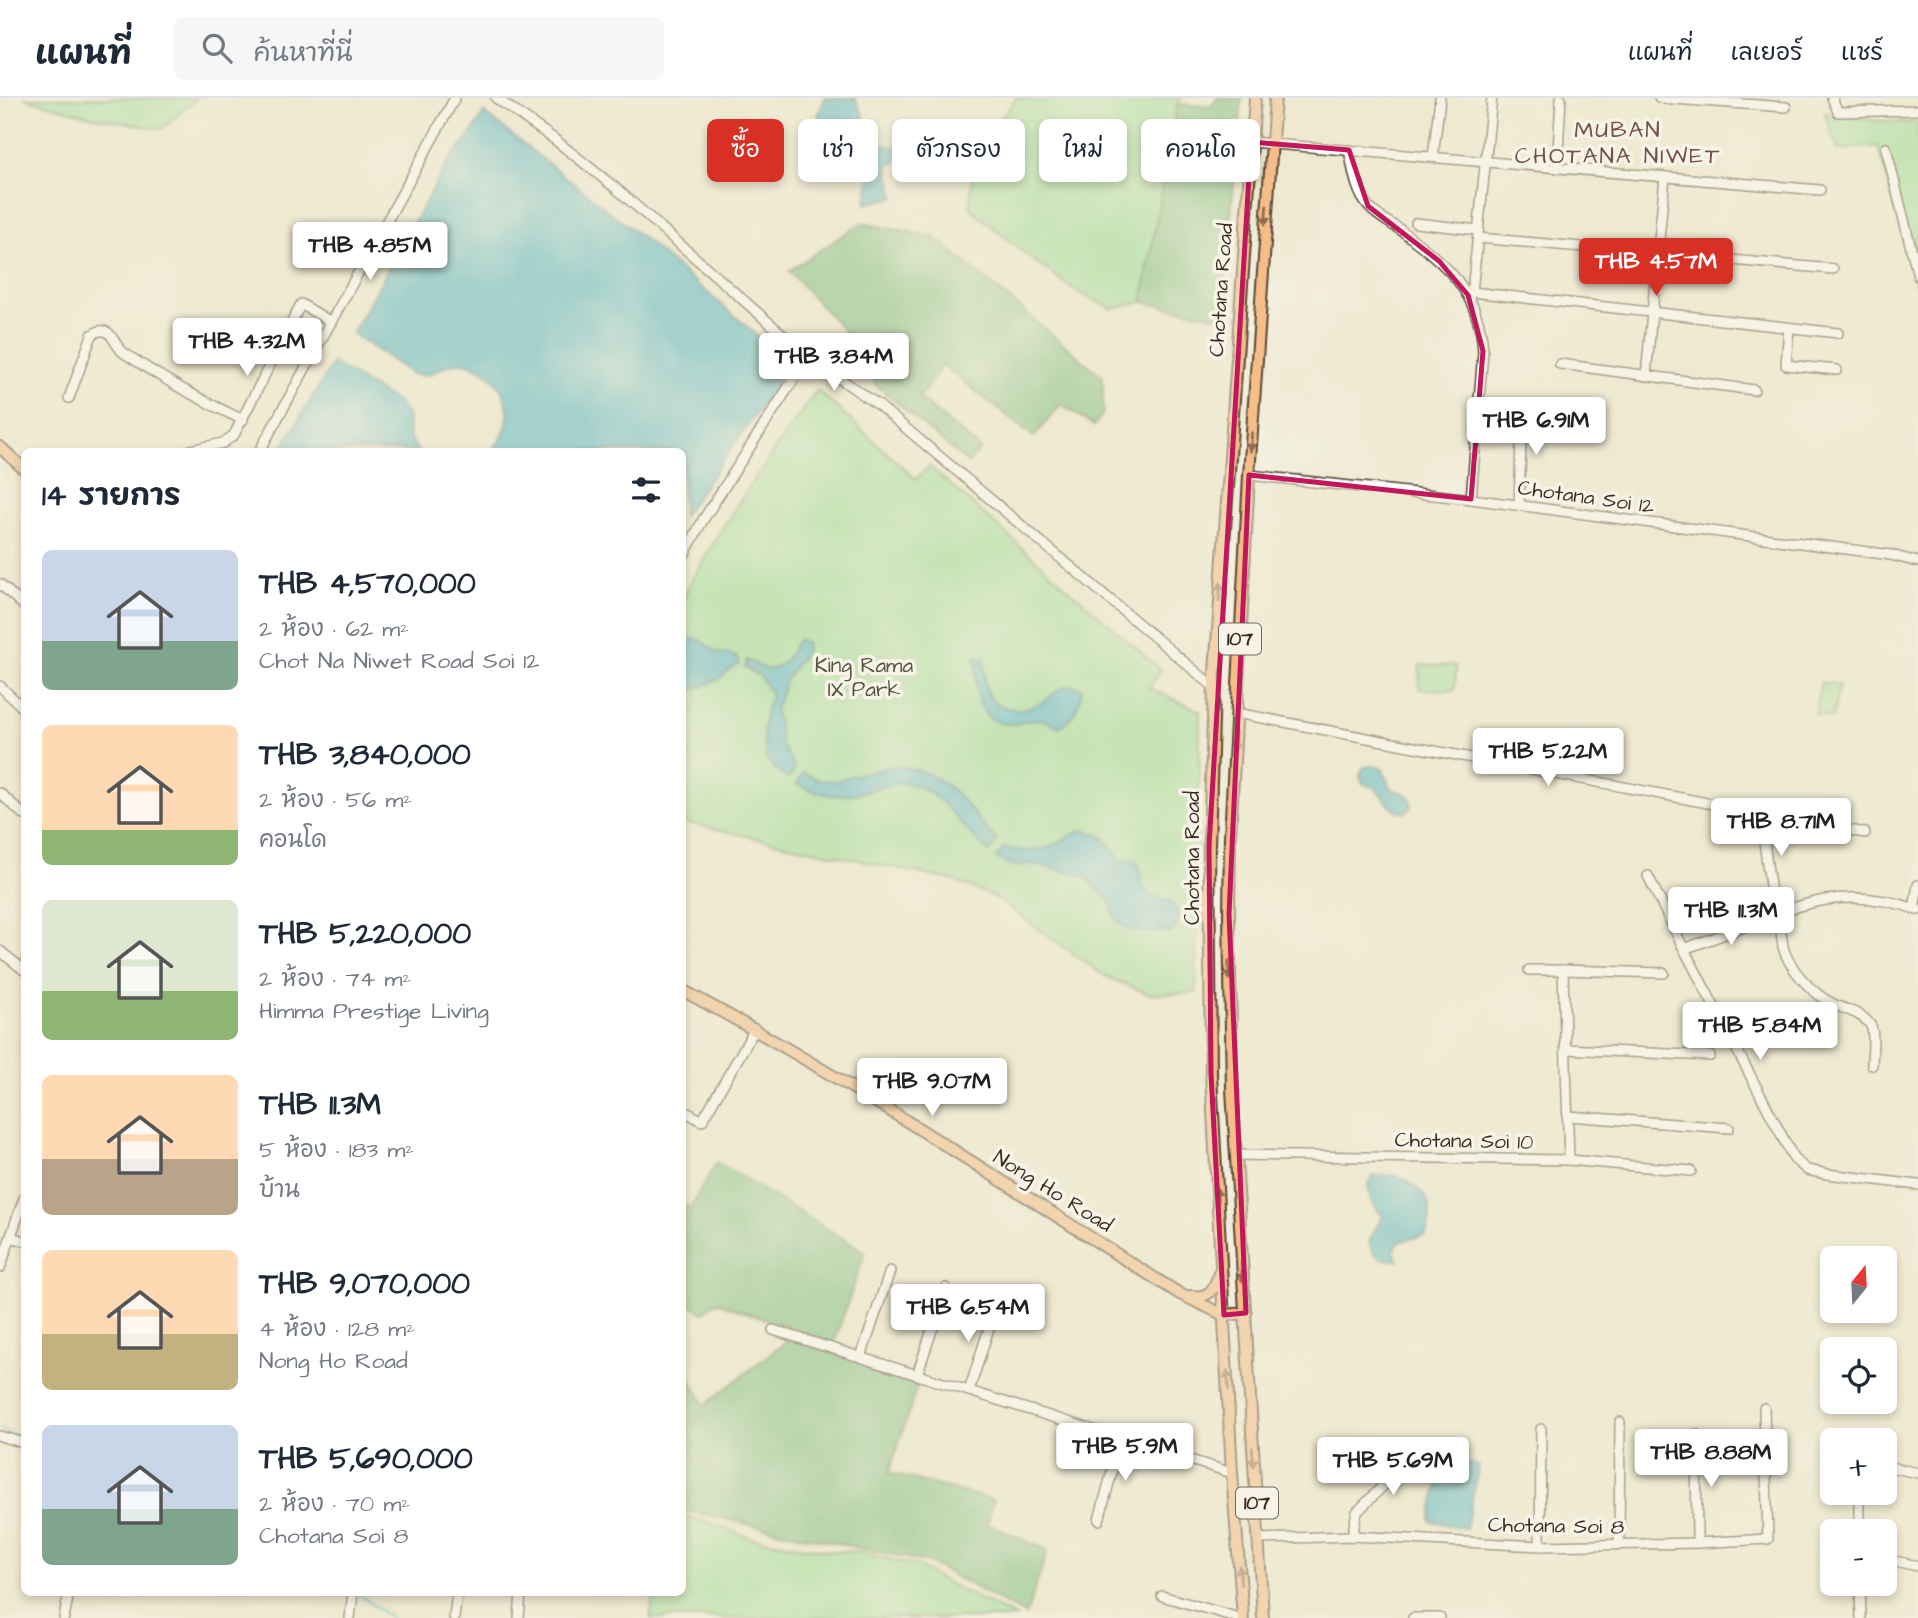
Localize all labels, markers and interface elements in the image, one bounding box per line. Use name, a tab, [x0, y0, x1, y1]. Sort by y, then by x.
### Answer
search box	[174, 17, 664, 80]
icon: search	[198, 29, 236, 67]
text: แผนที่	[35, 31, 132, 77]
text: ค้นหาที่นี่	[254, 35, 353, 71]
text: แผนที่	[1628, 36, 1693, 70]
text: เลเยอร์	[1731, 36, 1803, 70]
text: แชร์	[1841, 36, 1883, 70]
district label: MUBAN CHOTANA NIWET	[1515, 114, 1721, 172]
chip: ซื้อ	[707, 119, 784, 182]
chip: เช่า	[798, 119, 878, 182]
chip: ตัวกรอง	[892, 119, 1025, 182]
chip: ใหม่	[1039, 119, 1127, 182]
chip: คอนโด	[1141, 119, 1260, 182]
one-way arrow	[1260, 204, 1271, 226]
pin: THB 4.85M	[290, 222, 450, 282]
street label: Chotana Road	[1202, 222, 1240, 358]
text: THB 4.85M	[309, 229, 431, 261]
pin: THB 4.57M	[1576, 238, 1736, 298]
text: THB 4.57M	[1595, 245, 1717, 277]
pin: THB 4.32M	[167, 318, 327, 378]
text: THB 4.32M	[189, 325, 305, 357]
pin: THB 3.84M	[754, 334, 914, 393]
text: THB 3.84M	[775, 340, 893, 372]
pin: THB 6.91M	[1456, 398, 1616, 457]
text: THB 6.91M	[1483, 404, 1589, 436]
one-way arrow	[1245, 431, 1256, 453]
icon: filters	[627, 471, 665, 509]
street label: Chotana Soi 12	[1516, 473, 1656, 521]
text: 14 รายการ	[42, 475, 181, 517]
text: THB 4,570,000	[259, 563, 476, 605]
icon: home	[98, 578, 182, 662]
one-way arrow	[1215, 581, 1226, 603]
text: 2 ห้อง · 62 m²	[259, 613, 409, 645]
road number: 107	[1219, 624, 1261, 654]
text: Chot Na Niwet Road Soi 12	[259, 645, 539, 677]
park label: King Rama IX Park	[815, 651, 913, 704]
pin: THB 5.22M	[1468, 728, 1628, 788]
one-way arrow	[1229, 732, 1240, 754]
text: THB 3,840,000	[259, 734, 471, 776]
text: THB 5.22M	[1489, 735, 1607, 767]
icon: home	[98, 753, 182, 837]
text: 2 ห้อง · 56 m²	[259, 784, 412, 816]
street label: Chotana Road	[1178, 791, 1207, 925]
pin: THB 8.71M	[1701, 798, 1861, 858]
text: THB 8.71M	[1727, 805, 1835, 837]
text: คอนโด	[259, 824, 327, 856]
pin: THB 11.3M	[1651, 888, 1811, 947]
text: THB 11.3M	[1684, 894, 1778, 926]
text: THB 5,220,000	[259, 913, 471, 955]
icon: home	[98, 928, 182, 1012]
one-way arrow	[1223, 959, 1235, 981]
text: 2 ห้อง · 74 m²	[259, 963, 411, 995]
text: Himma Prestige Living	[259, 995, 489, 1027]
pin: THB 5.84M	[1680, 1002, 1840, 1062]
text: THB 5.84M	[1699, 1009, 1821, 1041]
pin: THB 9.07M	[852, 1058, 1012, 1118]
text: THB 9.07M	[873, 1065, 991, 1097]
text: THB 11.3M	[259, 1084, 381, 1126]
icon: home	[98, 1103, 182, 1187]
street label: Chotana Soi 10	[1394, 1125, 1534, 1157]
text: 5 ห้อง · 183 m²	[259, 1134, 414, 1166]
street label: Nong Ho Road	[987, 1143, 1118, 1241]
text: บ้าน	[259, 1174, 300, 1206]
one-way arrow	[1212, 1186, 1223, 1208]
north arrow	[1820, 1246, 1897, 1323]
map controls	[1820, 1246, 1897, 1596]
one-way arrow	[1237, 1261, 1248, 1283]
text: THB 9,070,000	[259, 1263, 470, 1305]
icon: home	[98, 1278, 182, 1362]
pin: THB 6.54M	[888, 1284, 1048, 1344]
text: THB 6.54M	[907, 1291, 1029, 1323]
text: 4 ห้อง · 128 m²	[259, 1313, 415, 1345]
button: locate	[1820, 1337, 1897, 1414]
text: Nong Ho Road	[259, 1345, 408, 1377]
one-way arrow	[1222, 1369, 1233, 1391]
pin: THB 5.9M	[1053, 1424, 1197, 1483]
button: +	[1820, 1428, 1897, 1505]
text: THB 5.9M	[1072, 1430, 1178, 1462]
pin: THB 8.88M	[1631, 1430, 1791, 1489]
text: THB 8.88M	[1651, 1436, 1771, 1468]
text: THB 5,690,000	[259, 1438, 473, 1480]
pin: THB 5.69M	[1313, 1438, 1473, 1497]
text: THB 5.69M	[1333, 1444, 1453, 1476]
one-way arrow	[1248, 1446, 1259, 1468]
icon: home	[98, 1453, 182, 1537]
text: 2 ห้อง · 70 m²	[259, 1488, 410, 1520]
road number: 107	[1236, 1488, 1278, 1518]
street label: Chotana Soi 8	[1488, 1510, 1625, 1542]
button: −	[1820, 1519, 1897, 1596]
text: Chotana Soi 8	[259, 1520, 408, 1552]
one-way arrow	[1234, 1564, 1245, 1586]

